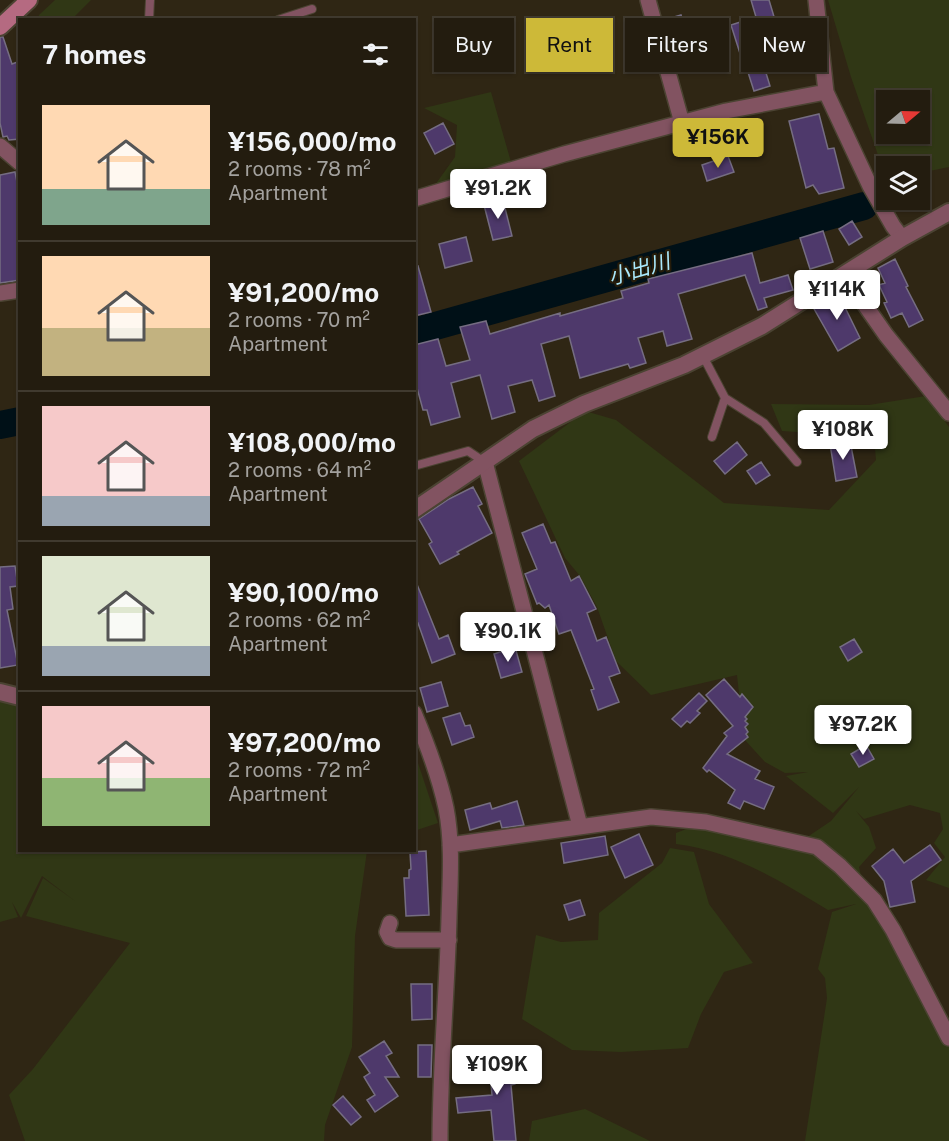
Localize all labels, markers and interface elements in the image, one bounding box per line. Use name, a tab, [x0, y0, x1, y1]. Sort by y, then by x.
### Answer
chip: Buy	[434, 18, 514, 72]
chip: Rent	[526, 18, 613, 72]
chip: Filters	[625, 18, 729, 72]
chip: New	[741, 18, 827, 72]
icon: filters	[359, 38, 392, 71]
text: 7 homes	[42, 39, 146, 70]
north arrow	[876, 90, 930, 144]
map controls	[876, 90, 930, 210]
pin: ¥156K	[676, 118, 760, 169]
text: ¥156K	[687, 125, 749, 149]
text: ¥156,000/mo	[228, 126, 396, 157]
icon: home	[90, 129, 162, 201]
button: layers	[876, 156, 930, 210]
text: 2 rooms · 78 m²	[228, 157, 371, 181]
pin: ¥91.2K	[449, 169, 547, 220]
text: ¥91.2K	[464, 176, 532, 200]
text: Apartment	[228, 181, 328, 205]
water label: 小出川	[605, 248, 675, 290]
pin: ¥114K	[795, 270, 879, 321]
text: ¥91,200/mo	[228, 277, 379, 308]
text: ¥114K	[808, 277, 866, 301]
icon: home	[90, 280, 162, 352]
text: 2 rooms · 70 m²	[228, 308, 370, 332]
text: Apartment	[228, 332, 328, 356]
pin: ¥108K	[801, 410, 885, 461]
text: ¥108K	[812, 417, 874, 441]
text: ¥108,000/mo	[228, 427, 396, 458]
icon: home	[90, 430, 162, 502]
text: 2 rooms · 64 m²	[228, 458, 371, 482]
text: Apartment	[228, 482, 328, 506]
text: ¥90,100/mo	[228, 577, 379, 608]
icon: home	[90, 580, 162, 652]
text: 2 rooms · 62 m²	[228, 608, 370, 632]
pin: ¥90.1K	[459, 612, 557, 663]
text: ¥90.1K	[474, 619, 542, 643]
text: Apartment	[228, 632, 328, 656]
pin: ¥97.2K	[814, 705, 912, 756]
text: ¥97.2K	[828, 712, 898, 736]
text: ¥97,200/mo	[228, 727, 381, 758]
icon: home	[90, 730, 162, 802]
text: 2 rooms · 72 m²	[228, 758, 370, 782]
text: Apartment	[228, 782, 328, 806]
pin: ¥109K	[455, 1045, 539, 1096]
text: ¥109K	[466, 1052, 528, 1076]

